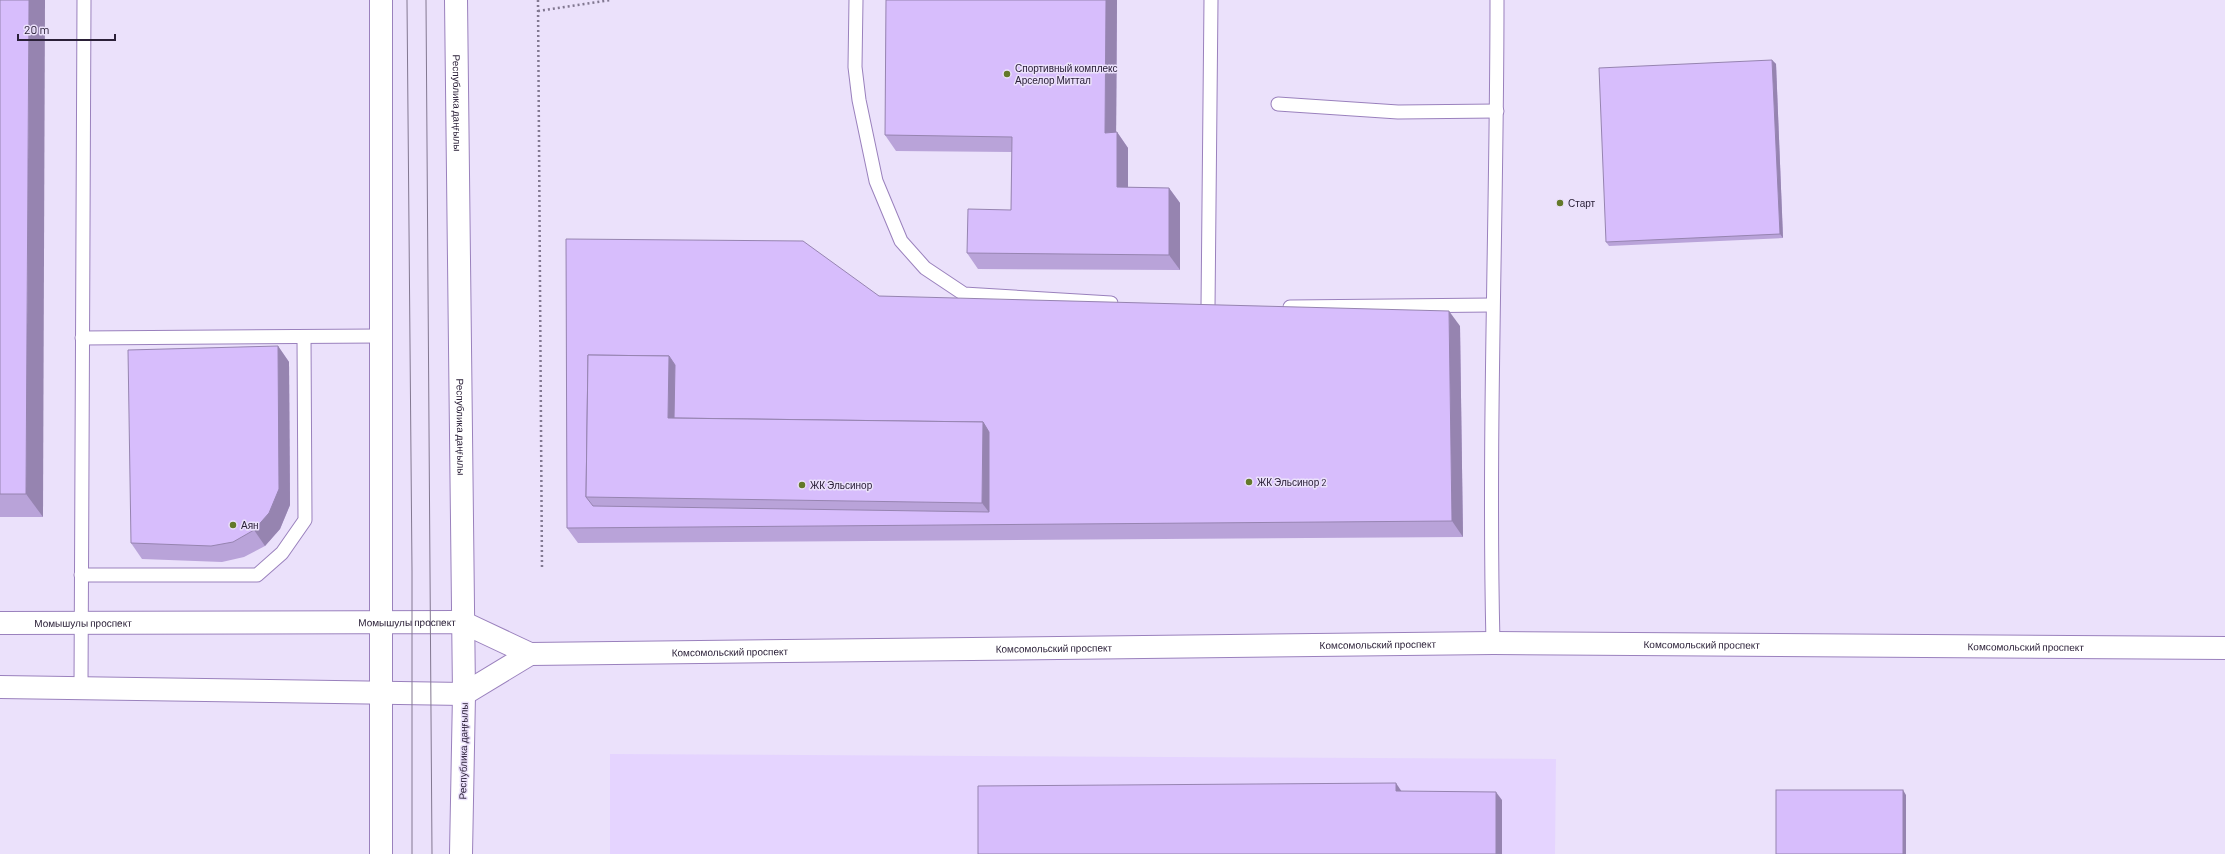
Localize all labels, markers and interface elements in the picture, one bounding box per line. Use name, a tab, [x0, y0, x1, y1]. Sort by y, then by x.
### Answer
scale bar	[18, 16, 115, 42]
text: 20 m	[24, 22, 50, 36]
street label: Республика даңғылы	[451, 54, 464, 152]
place label: Спортивный комплекс Арселор Миттал	[1015, 62, 1118, 86]
marker: Спортивный комплекс Арселор Миттал	[1002, 69, 1012, 79]
place label: Старт	[1568, 197, 1596, 209]
marker: Старт	[1555, 198, 1565, 208]
street label: Республика даңғылы	[454, 378, 467, 476]
place label: ЖК Эльсинор 2	[1257, 476, 1327, 488]
marker: ЖК Эльсинор 2	[1244, 477, 1254, 487]
place label: ЖК Эльсинор	[810, 479, 873, 491]
marker: ЖК Эльсинор	[797, 480, 807, 490]
place label: Аян	[241, 519, 259, 531]
marker: Аян	[228, 520, 238, 530]
street label: Момышулы проспект	[358, 616, 456, 628]
street label: Момышулы проспект	[34, 617, 132, 629]
street label: Комсомольский проспект	[1320, 638, 1436, 651]
street label: Комсомольский проспект	[1644, 638, 1760, 651]
street label: Комсомольский проспект	[1968, 640, 2084, 653]
street label: Комсомольский проспект	[996, 641, 1112, 655]
street label: Комсомольский проспект	[672, 645, 789, 658]
street label: Республика даңғылы	[456, 702, 470, 800]

